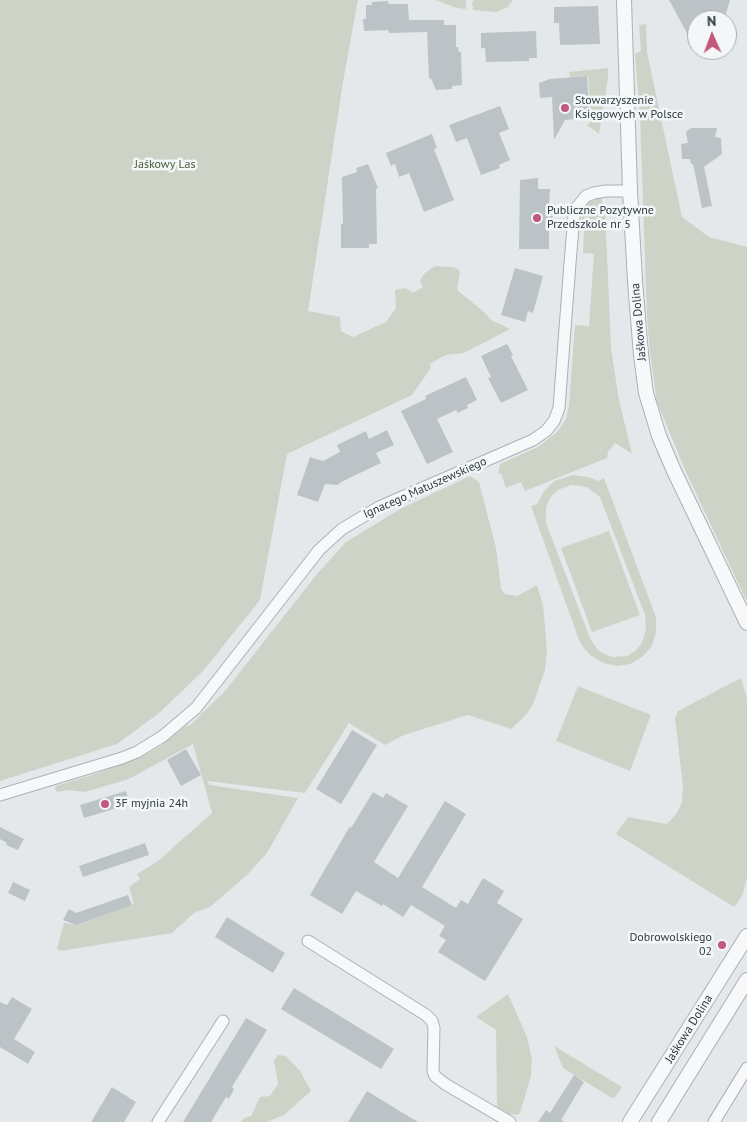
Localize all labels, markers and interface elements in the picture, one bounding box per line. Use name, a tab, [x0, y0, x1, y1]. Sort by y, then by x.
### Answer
north arrow	[687, 10, 737, 60]
text: N	[707, 12, 716, 30]
place label: Stowarzyszenie Księgowych w Polsce	[575, 94, 683, 122]
marker: Stowarzyszenie Księgowych w Polsce	[559, 102, 571, 114]
park label: Jaśkowy Las	[134, 158, 196, 172]
place label: Publiczne Pozytywne Przedszkole nr 5	[547, 204, 654, 232]
marker: Publiczne Pozytywne Przedszkole nr 5	[531, 212, 543, 224]
street label: Jaśkowa Dolina	[628, 283, 650, 361]
street label: Ignacego Matuszewskiego	[361, 454, 489, 522]
place label: 3F myjnia 24h	[115, 797, 188, 811]
marker: 3F myjnia 24h	[99, 798, 111, 810]
place label: Dobrowolskiego 02	[629, 931, 712, 959]
marker: Dobrowolskiego 02	[716, 939, 728, 951]
street label: Jaśkowa Dolina	[662, 992, 716, 1066]

